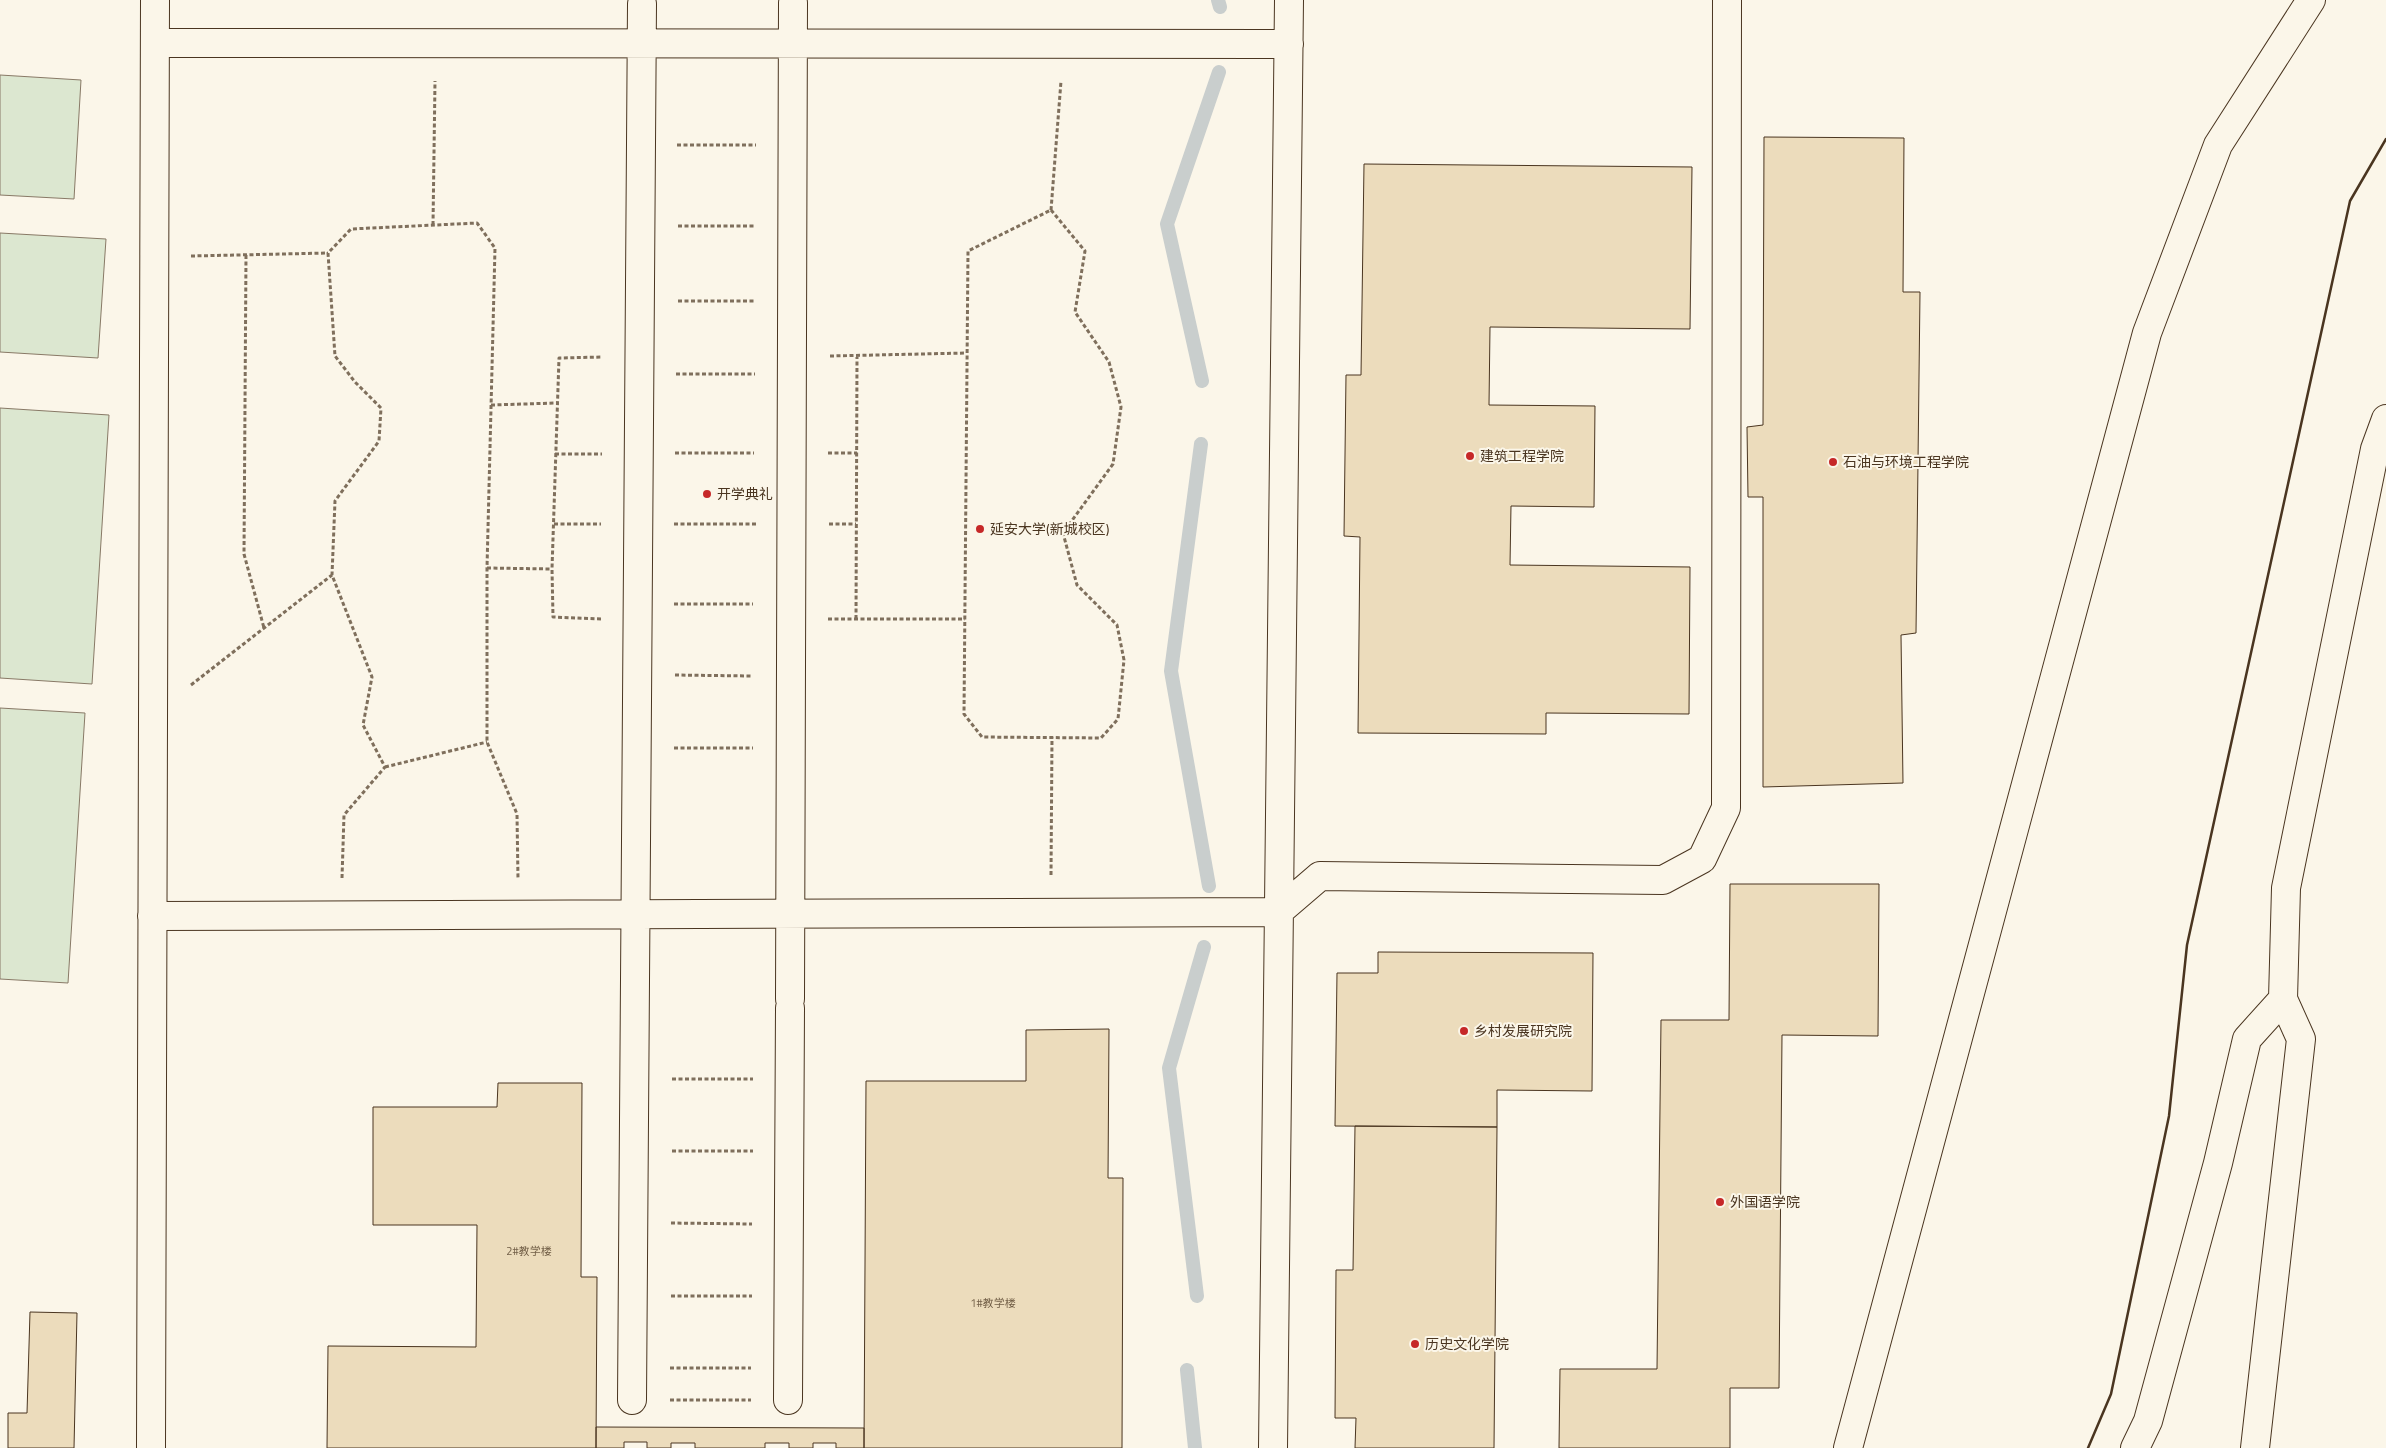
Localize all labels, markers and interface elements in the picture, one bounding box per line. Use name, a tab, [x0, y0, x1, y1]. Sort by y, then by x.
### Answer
place label: 建筑工程学院	[1480, 445, 1564, 466]
marker: 建筑工程学院	[1464, 450, 1476, 462]
place label: 石油与环境工程学院	[1843, 451, 1969, 472]
marker: 石油与环境工程学院	[1827, 456, 1839, 468]
place label: 开学典礼	[717, 483, 773, 504]
marker: 开学典礼	[701, 488, 713, 500]
place label: 延安大学(新城校区)	[990, 518, 1109, 539]
marker: 延安大学(新城校区)	[974, 523, 986, 535]
place label: 乡村发展研究院	[1474, 1020, 1572, 1041]
marker: 乡村发展研究院	[1458, 1025, 1470, 1037]
place label: 外国语学院	[1730, 1191, 1800, 1212]
marker: 外国语学院	[1714, 1196, 1726, 1208]
house number: 2#教学楼	[506, 1243, 552, 1259]
house number: 1#教学楼	[970, 1295, 1016, 1311]
place label: 历史文化学院	[1425, 1333, 1509, 1354]
marker: 历史文化学院	[1409, 1338, 1421, 1350]

